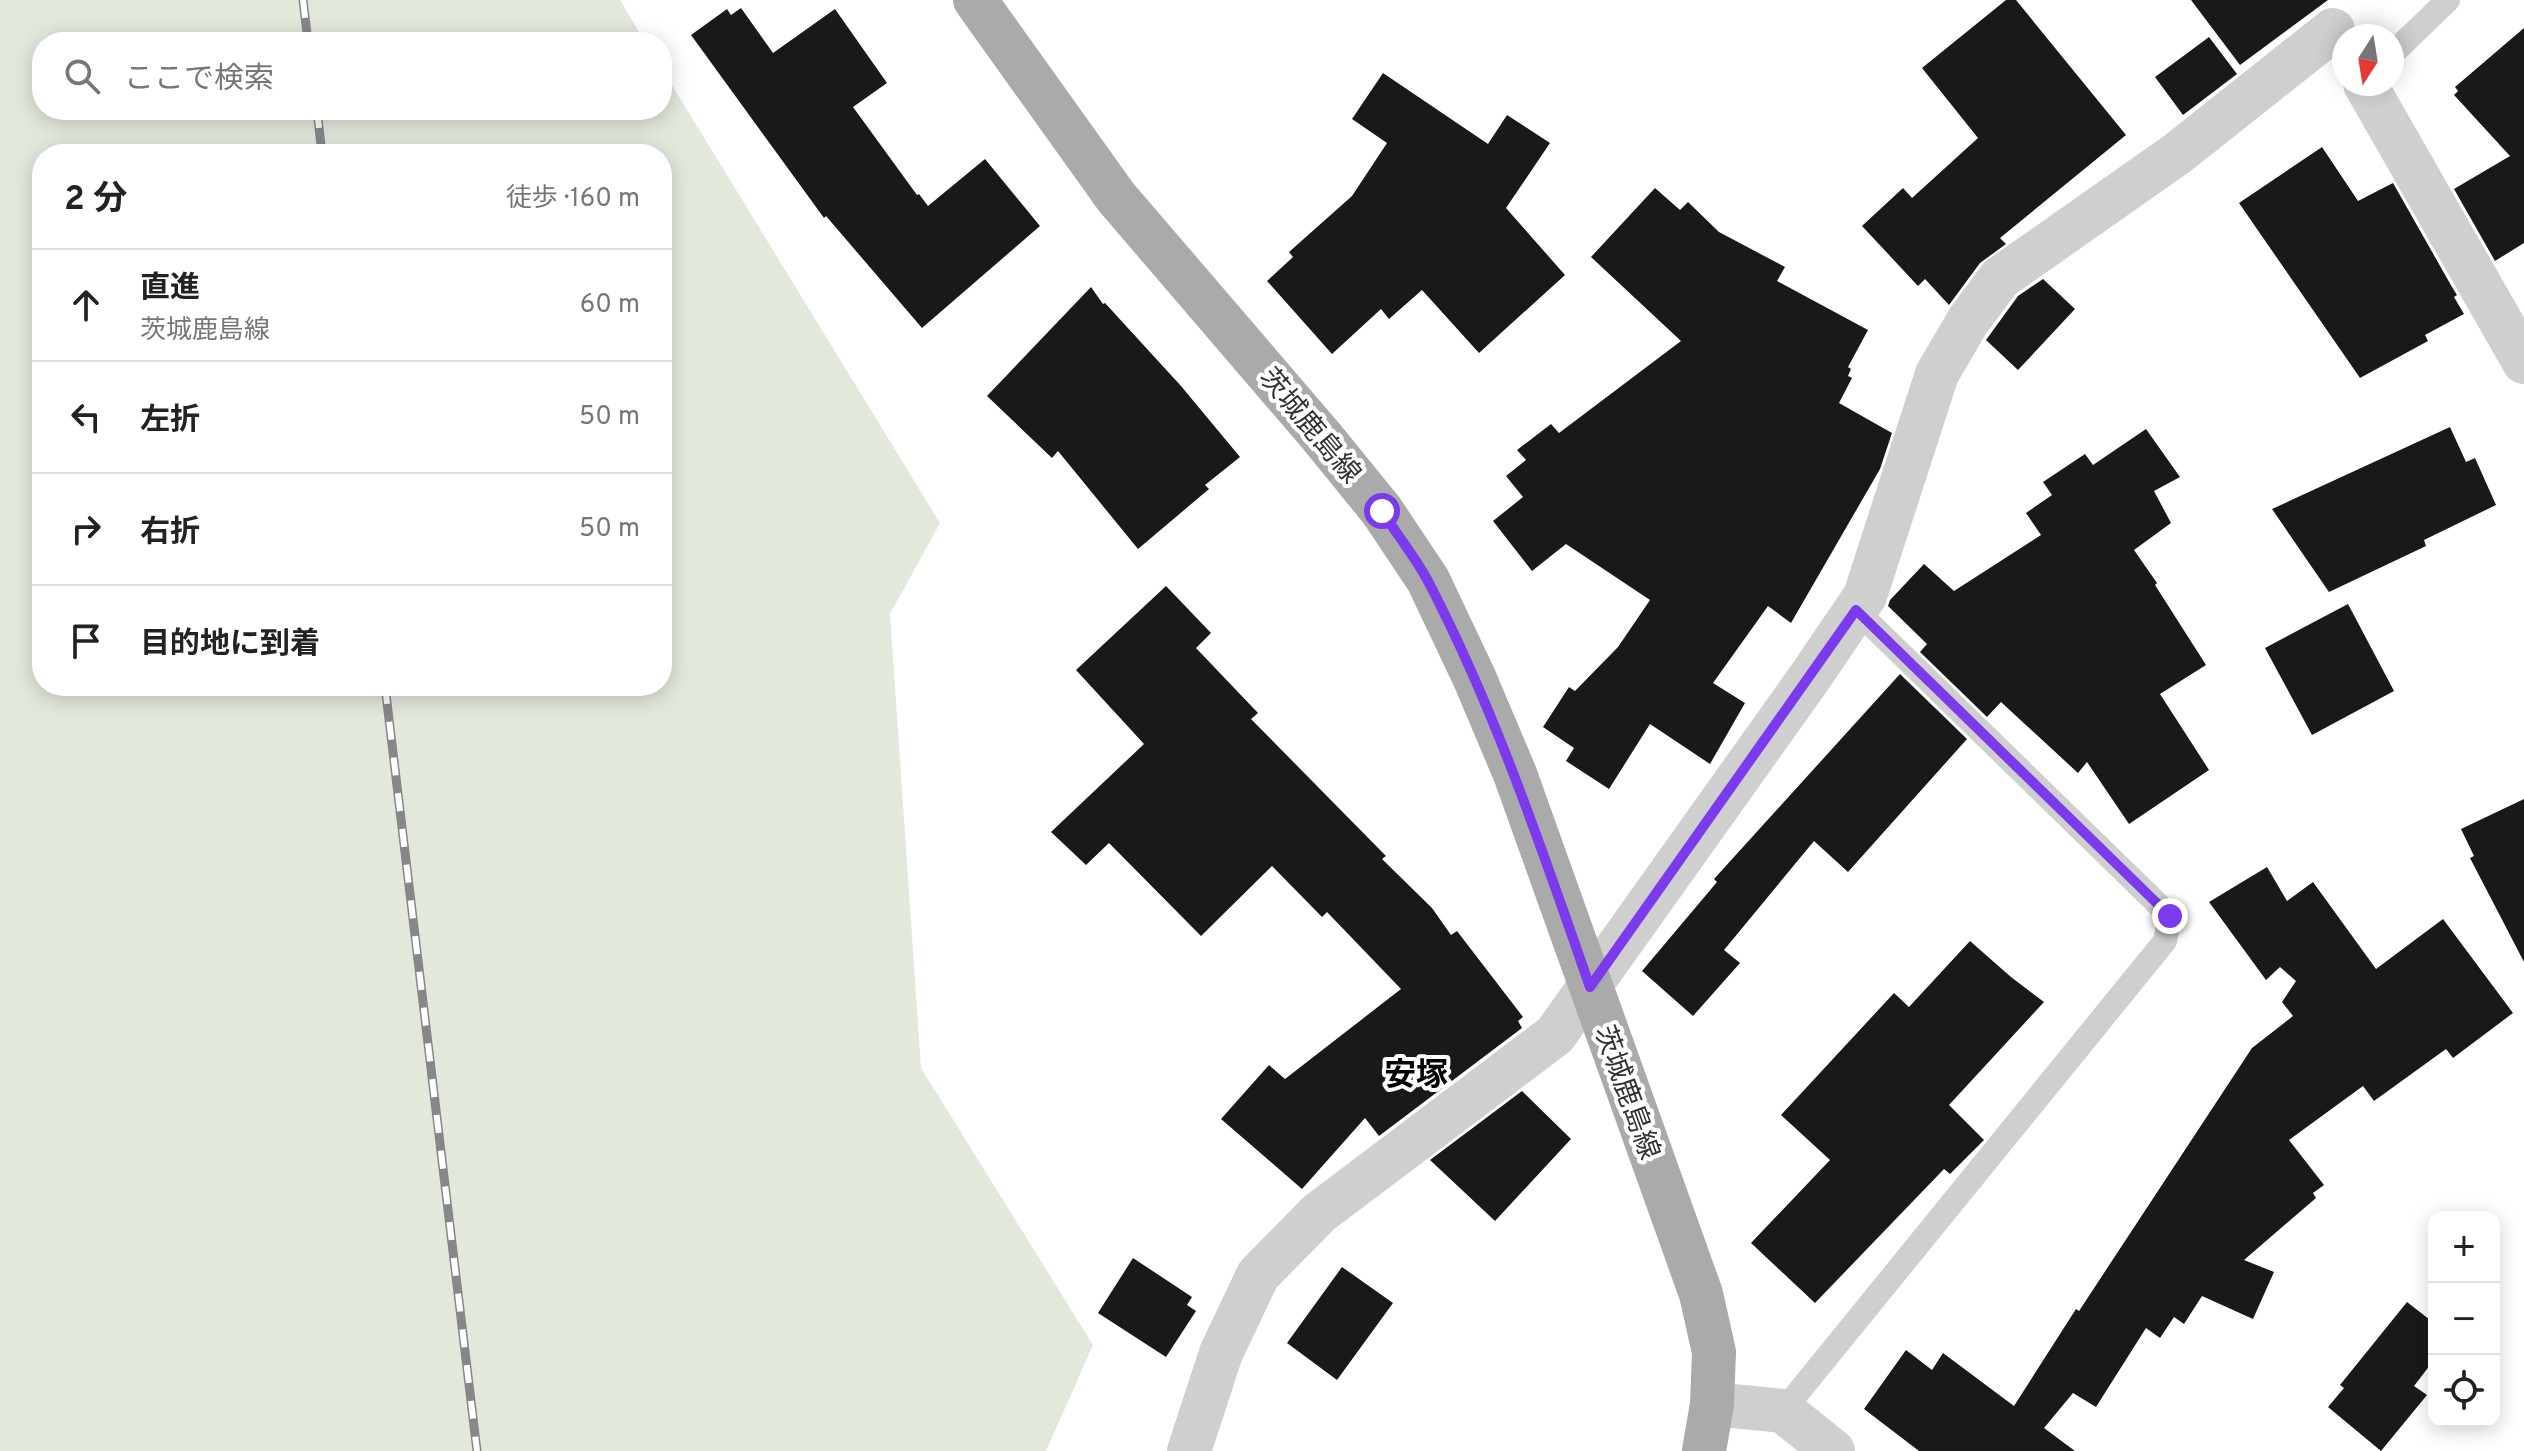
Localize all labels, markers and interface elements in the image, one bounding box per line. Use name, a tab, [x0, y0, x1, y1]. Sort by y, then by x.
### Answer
north arrow	[2332, 24, 2404, 96]
search box	[32, 32, 672, 120]
icon: search	[60, 54, 104, 98]
text: ここで検索	[124, 62, 274, 99]
text: 2 分	[64, 179, 127, 222]
text: 徒歩 · 160 m	[506, 183, 640, 216]
text: 直進	[140, 271, 200, 308]
icon: ahead	[64, 283, 108, 327]
text: 60 m	[580, 289, 640, 322]
text: 茨城鹿島線	[140, 315, 270, 348]
street label: 茨城鹿島線	[1250, 362, 1367, 492]
icon: left	[64, 395, 108, 439]
text: 50 m	[579, 401, 640, 434]
text: 左折	[140, 403, 200, 440]
route start	[1364, 493, 1400, 529]
icon: right	[64, 507, 108, 551]
text: 50 m	[579, 513, 640, 546]
text: 右折	[140, 515, 200, 552]
icon: arrive	[64, 619, 108, 663]
text: 目的地に到着	[140, 627, 320, 664]
route end	[2152, 898, 2188, 934]
street label: 茨城鹿島線	[1584, 1021, 1666, 1165]
district label: 安塚	[1384, 1057, 1448, 1097]
map controls	[2428, 1211, 2500, 1427]
button: +	[2428, 1211, 2500, 1283]
button: −	[2428, 1283, 2500, 1355]
button: locate	[2428, 1355, 2500, 1427]

